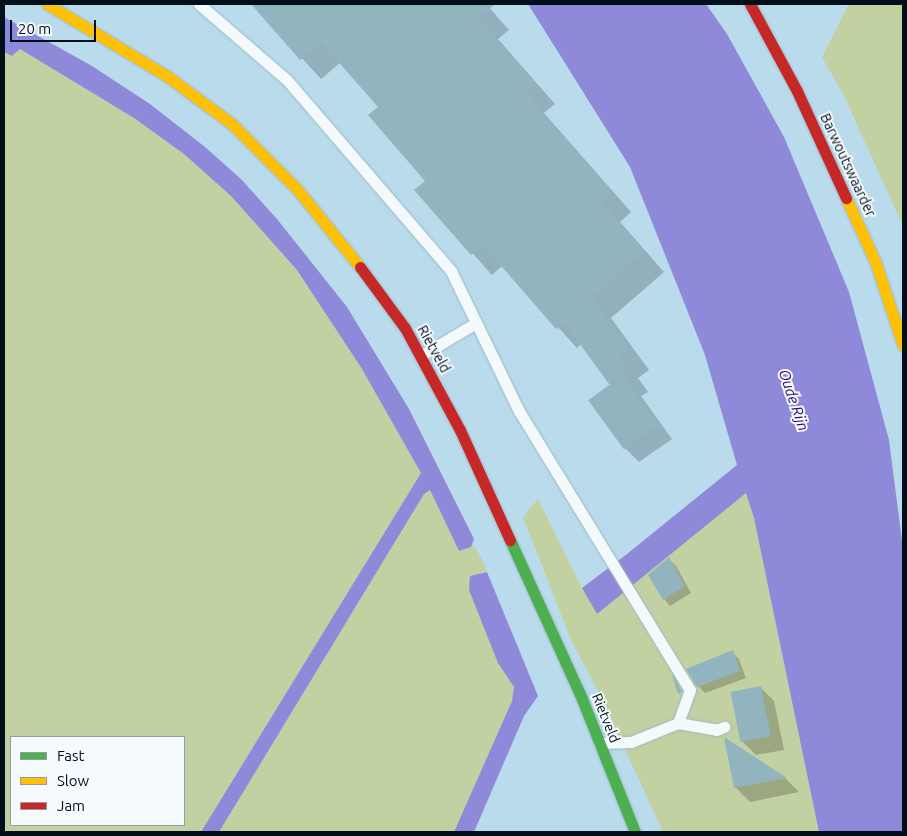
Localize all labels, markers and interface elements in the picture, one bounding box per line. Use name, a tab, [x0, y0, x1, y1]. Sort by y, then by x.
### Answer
scale bar	[12, 10, 99, 42]
text: 20 m	[18, 20, 51, 37]
street label: Barwoutswaarder	[817, 111, 879, 219]
street label: Rietveld	[414, 322, 454, 376]
water label: Oude Rijn	[775, 367, 813, 433]
street label: Rietveld	[589, 691, 623, 745]
legend	[10, 736, 185, 826]
text: Fast	[57, 747, 84, 764]
text: Slow	[57, 772, 89, 789]
text: Jam	[57, 797, 85, 814]

